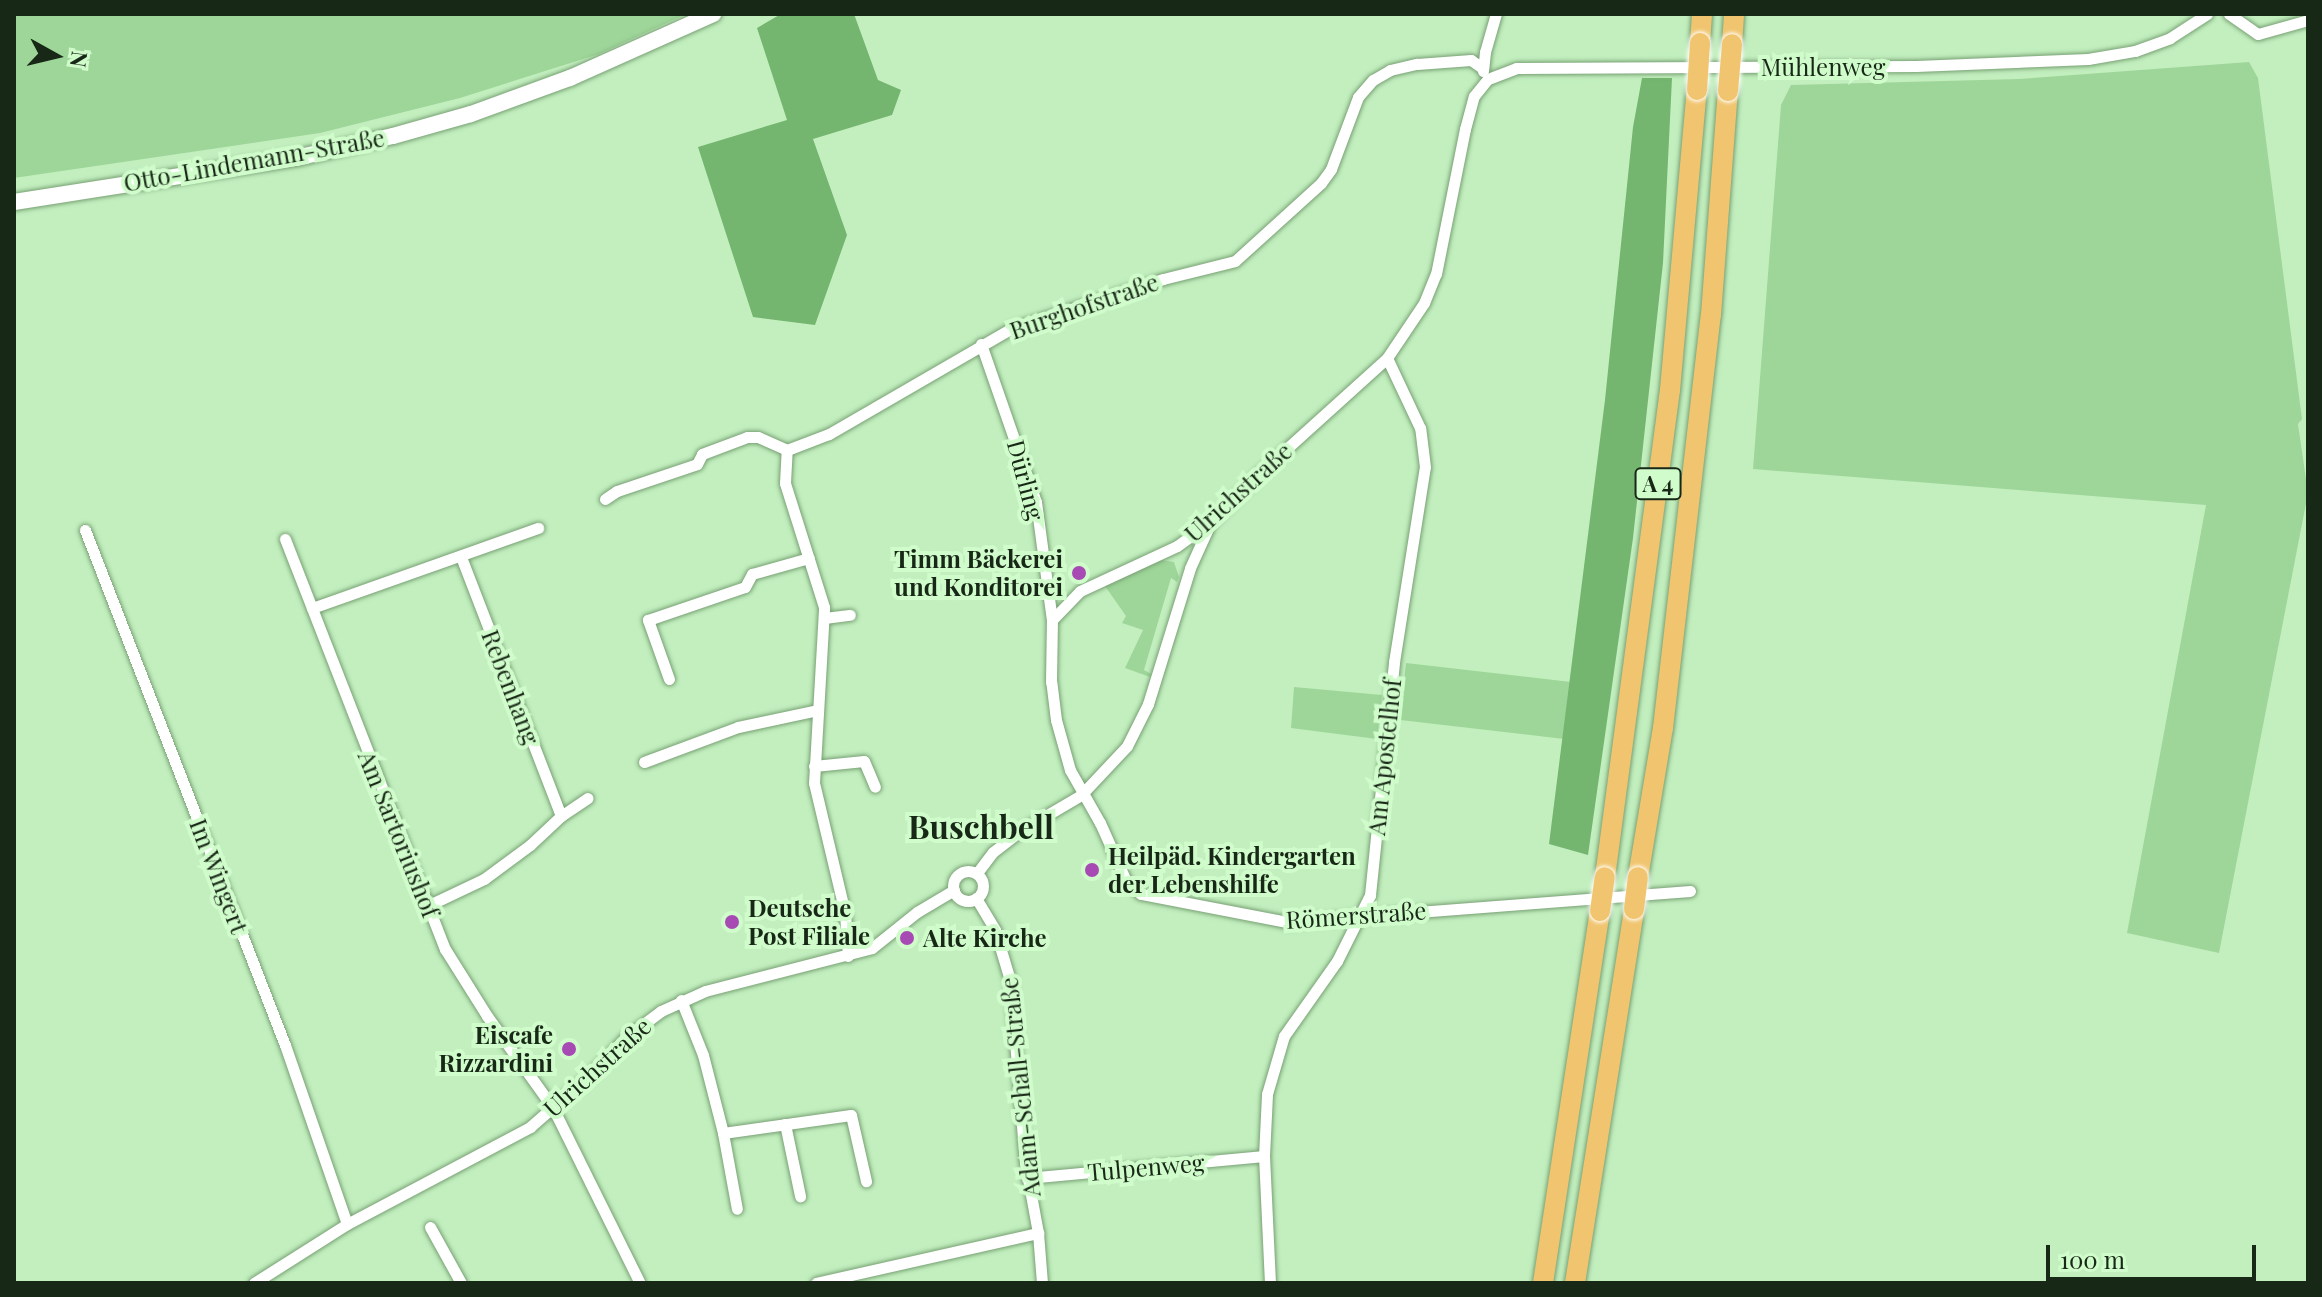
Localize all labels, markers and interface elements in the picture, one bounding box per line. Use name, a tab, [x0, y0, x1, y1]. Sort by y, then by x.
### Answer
north arrow	[16, 16, 96, 96]
text: N	[64, 49, 96, 69]
street label: Mühlenweg	[1761, 53, 1885, 81]
street label: Otto-Lindemann-Straße	[121, 123, 387, 197]
street label: Burghofstraße	[1006, 267, 1162, 345]
street label: Ulrichstraße	[1178, 436, 1298, 548]
street label: Dürling	[1001, 437, 1051, 523]
road number: A 4	[1634, 466, 1682, 502]
place label: Timm Bäckerei und Konditorei	[894, 545, 1063, 601]
marker: Timm Bäckerei und Konditorei	[1070, 564, 1088, 582]
street label: Rebenhang	[476, 626, 546, 748]
street label: Am Apostelhof	[1361, 677, 1407, 837]
street label: Am Sartoriushof	[352, 746, 446, 922]
district label: Buschbell	[908, 807, 1054, 845]
street label: Im Wingert	[184, 814, 254, 938]
place label: Heilpäd. Kindergarten der Lebenshilfe	[1108, 842, 1356, 898]
marker: Heilpäd. Kindergarten der Lebenshilfe	[1083, 861, 1101, 879]
place label: Deutsche Post Filiale	[748, 894, 870, 950]
street label: Römerstraße	[1285, 896, 1427, 934]
marker: Deutsche Post Filiale	[723, 913, 741, 931]
place label: Alte Kirche	[923, 924, 1047, 952]
marker: Alte Kirche	[898, 929, 916, 947]
street label: Adam-Schall-Straße	[994, 976, 1046, 1198]
street label: Ulrichstraße	[537, 1011, 657, 1123]
place label: Eiscafe Rizzardini	[439, 1021, 553, 1077]
marker: Eiscafe Rizzardini	[560, 1040, 578, 1058]
street label: Tulpenweg	[1086, 1148, 1206, 1186]
scale bar	[2050, 1229, 2260, 1279]
text: 100 m	[2060, 1243, 2125, 1275]

